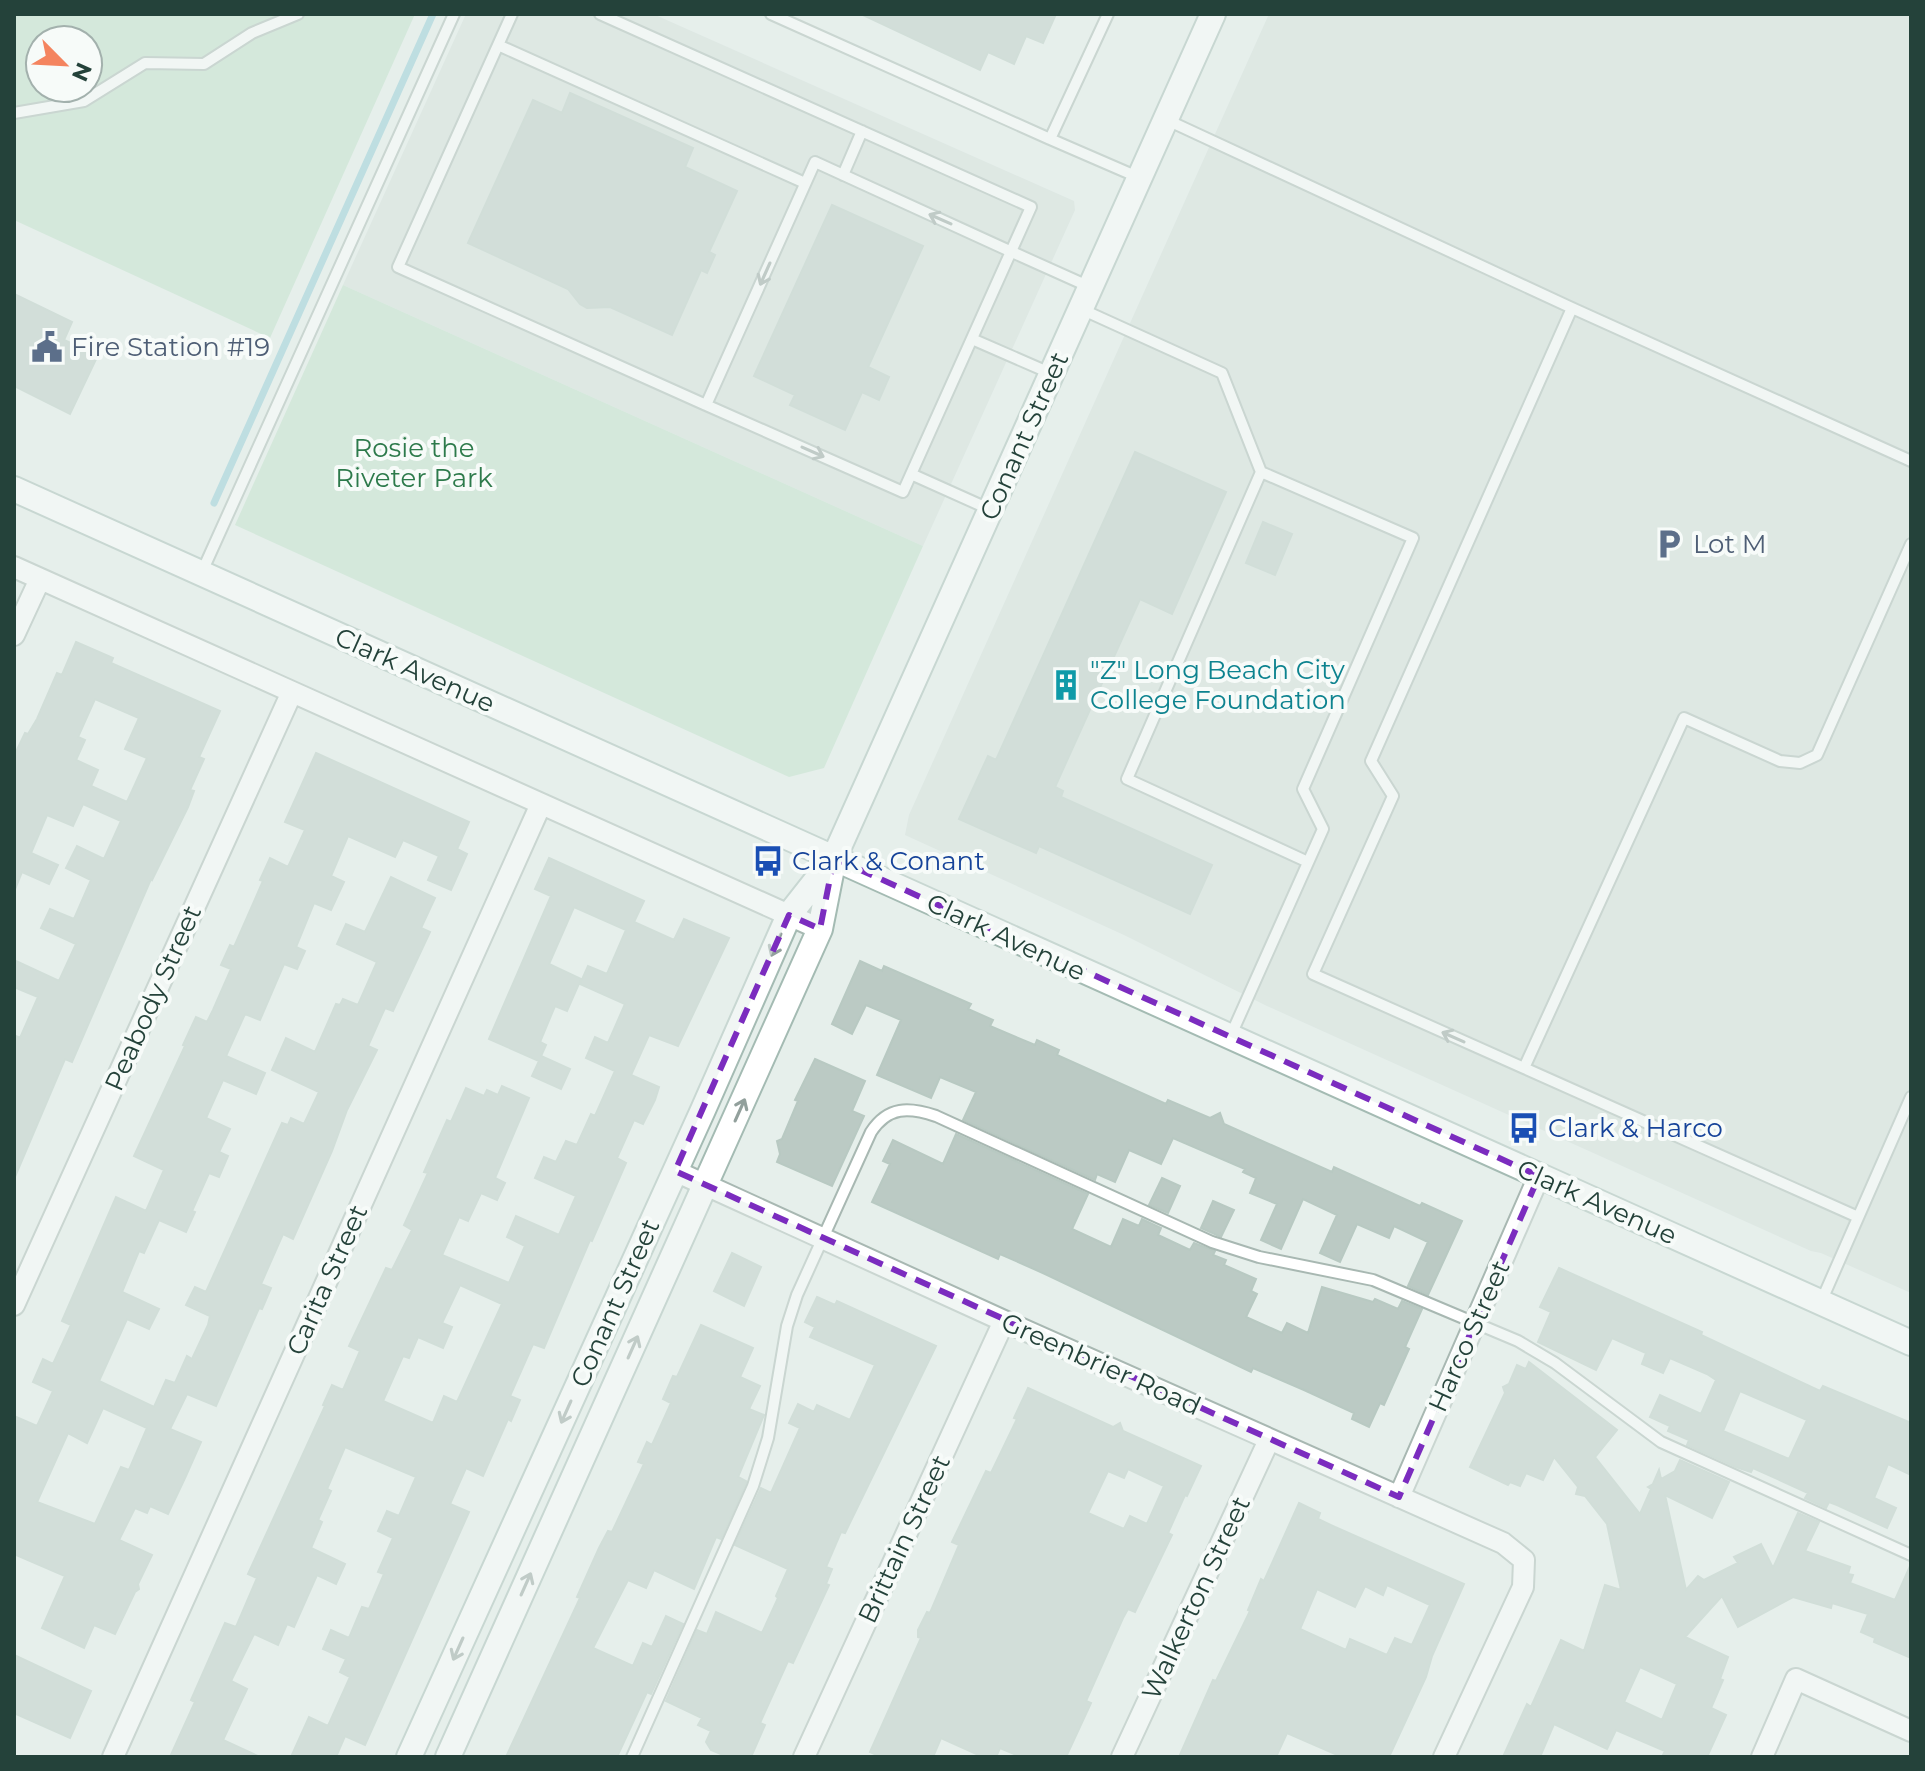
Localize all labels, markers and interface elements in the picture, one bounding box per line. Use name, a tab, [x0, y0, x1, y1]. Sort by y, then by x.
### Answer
north arrow	[24, 24, 104, 104]
text: N	[66, 58, 98, 86]
one-way arrow	[928, 211, 952, 226]
one-way arrow	[756, 261, 771, 286]
public building icon: Fire Station #19	[30, 330, 64, 364]
place label: Fire Station #19	[71, 331, 270, 363]
street label: Conant Street	[973, 347, 1075, 525]
park label: Rosie the Riveter Park	[335, 432, 493, 494]
one-way arrow	[800, 446, 825, 461]
parking icon: Lot M	[1652, 527, 1686, 561]
place label: Lot M	[1693, 528, 1767, 560]
street label: Clark Avenue	[330, 621, 500, 719]
place label: "Z" Long Beach City College Foundation	[1090, 654, 1346, 716]
building icon: "Z" Long Beach City College Foundation	[1049, 668, 1083, 702]
bus stop icon: Clark & Conant	[751, 844, 785, 878]
place label: Clark & Conant	[792, 845, 985, 877]
street label: Clark Avenue	[922, 886, 1090, 988]
street label: Peabody Street	[98, 900, 208, 1096]
one-way arrow	[767, 932, 782, 957]
one-way arrow	[1441, 1028, 1466, 1043]
one-way arrow	[733, 1098, 748, 1122]
bus stop icon: Clark & Harco	[1507, 1111, 1541, 1145]
place label: Clark & Harco	[1548, 1112, 1723, 1144]
street label: Clark Avenue	[1512, 1153, 1682, 1251]
street label: Carita Street	[280, 1200, 374, 1360]
street label: Conant Street	[564, 1214, 666, 1392]
street label: Harco Street	[1421, 1255, 1517, 1417]
street label: Greenbrier Road	[996, 1306, 1206, 1422]
one-way arrow	[627, 1335, 642, 1360]
one-way arrow	[557, 1399, 572, 1424]
street label: Brittain Street	[851, 1450, 957, 1628]
street label: Walkerton Street	[1135, 1491, 1257, 1705]
one-way arrow	[520, 1572, 535, 1597]
one-way arrow	[450, 1637, 465, 1661]

